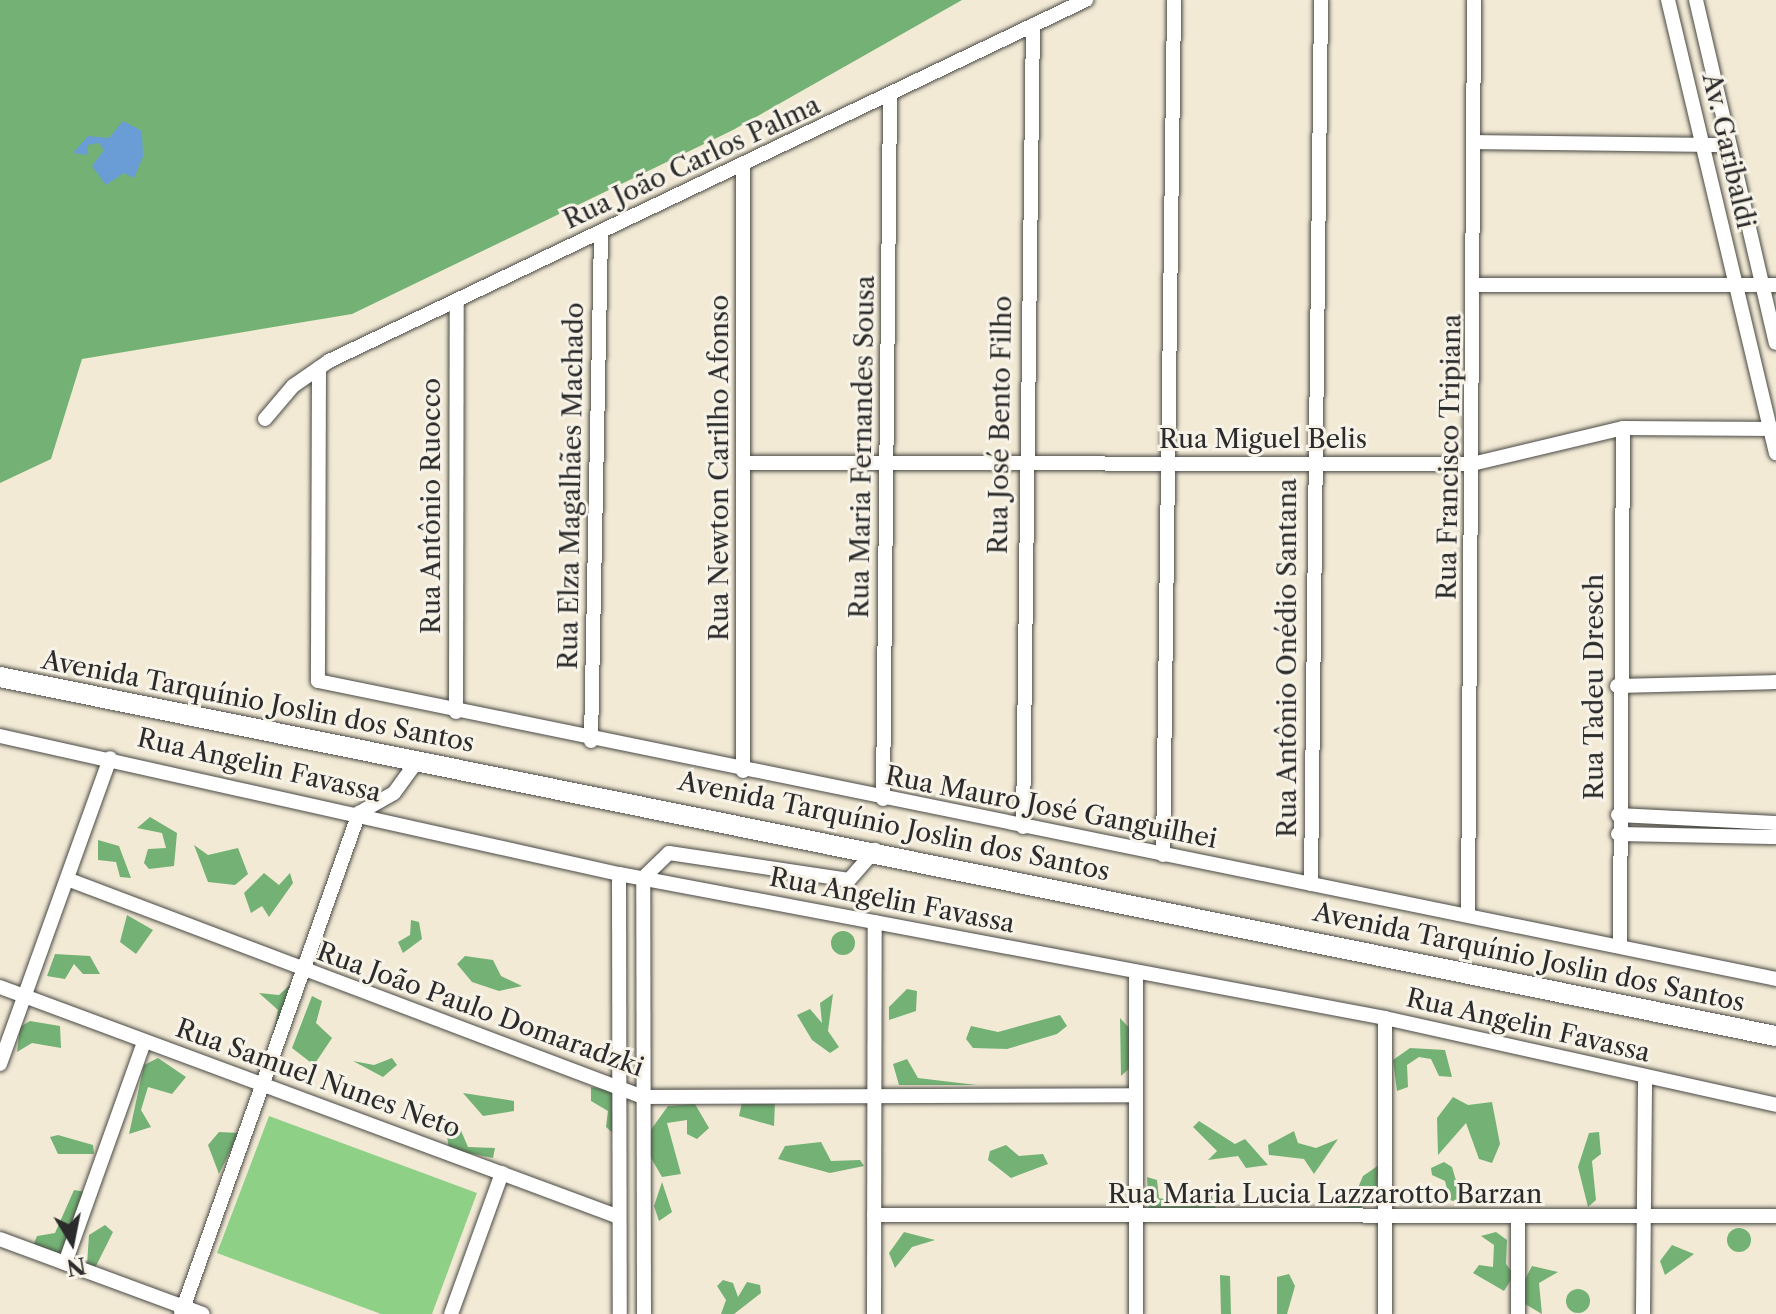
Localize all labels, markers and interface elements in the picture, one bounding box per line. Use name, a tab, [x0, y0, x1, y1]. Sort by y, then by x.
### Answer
street label: Av. Garibaldi	[1695, 70, 1761, 232]
street label: Rua João Carlos Palma	[559, 90, 825, 236]
street label: Rua Maria Fernandes Sousa	[844, 275, 882, 619]
street label: Rua Newton Carilho Afonso	[704, 294, 736, 642]
street label: Rua José Bento Filho	[983, 295, 1019, 555]
street label: Rua Elza Magalhães Machado	[553, 302, 591, 670]
street label: Rua Francisco Tripiana	[1432, 313, 1468, 601]
street label: Rua Antônio Ruocco	[416, 377, 448, 635]
street label: Rua Miguel Belis	[1159, 424, 1367, 456]
street label: Rua Antônio Onédio Santana	[1272, 478, 1304, 838]
street label: Rua Tadeu Dresch	[1579, 573, 1611, 801]
street label: Avenida Tarquínio Joslin dos Santos	[39, 645, 477, 759]
street label: Rua Angelin Favassa	[133, 723, 385, 809]
street label: Rua Mauro José Ganguilhei	[882, 760, 1220, 856]
street label: Avenida Tarquínio Joslin dos Santos	[675, 766, 1113, 888]
street label: Rua Angelin Favassa	[766, 862, 1018, 940]
street label: Avenida Tarquínio Joslin dos Santos	[1310, 897, 1748, 1019]
street label: Rua João Paulo Domaradzki	[312, 936, 648, 1084]
street label: Rua Angelin Favassa	[1402, 983, 1654, 1069]
street label: Rua Samuel Nunes Neto	[171, 1013, 465, 1145]
street label: Rua Maria Lucia Lazzarotto Barzan	[1107, 1179, 1543, 1211]
north arrow	[32, 1202, 112, 1282]
text: N	[64, 1251, 88, 1281]

